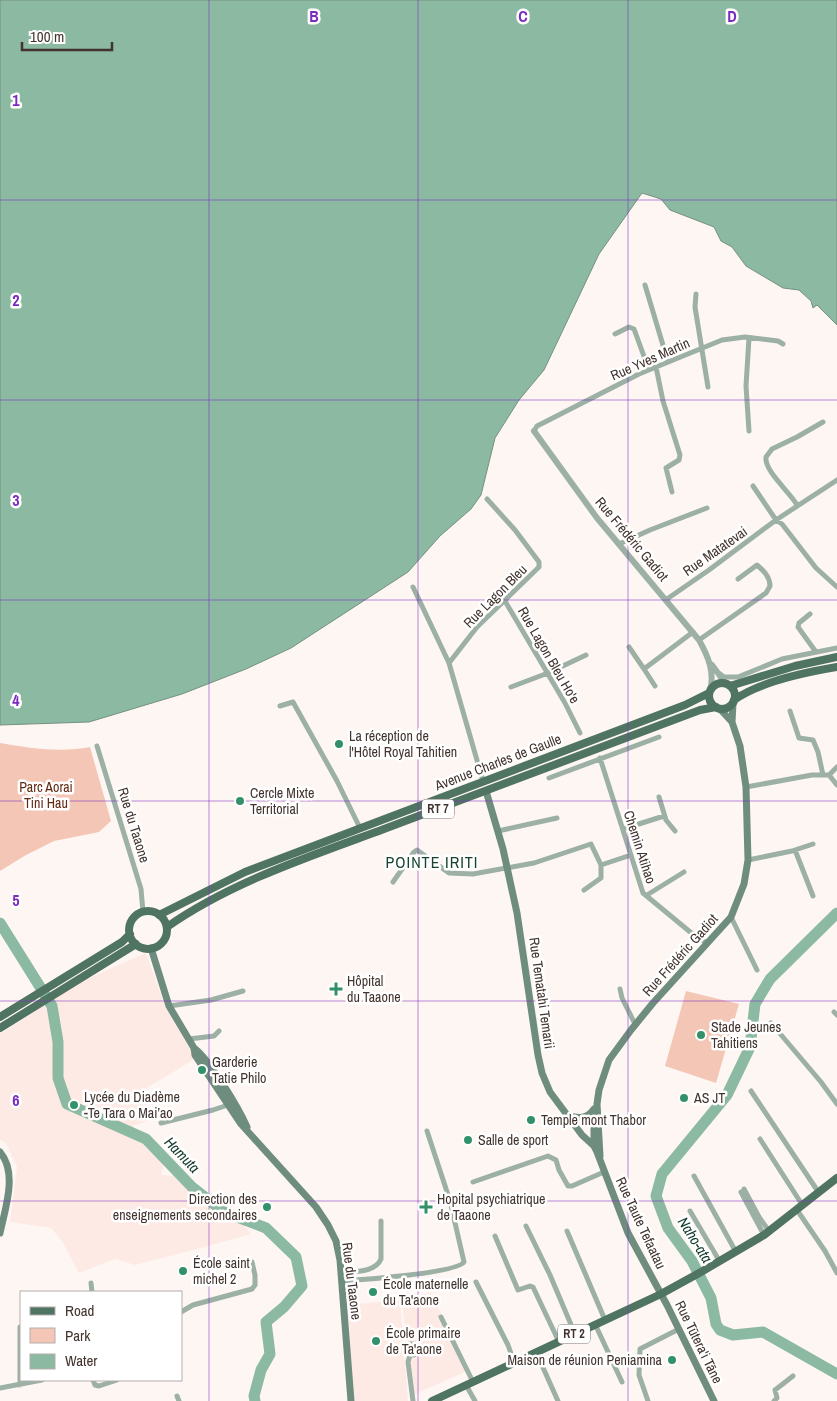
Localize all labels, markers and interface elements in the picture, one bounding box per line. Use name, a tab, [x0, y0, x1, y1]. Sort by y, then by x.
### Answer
text: B	[309, 5, 319, 27]
text: C	[518, 5, 528, 27]
text: D	[727, 5, 737, 27]
scale bar	[22, 20, 112, 52]
text: 100 m	[30, 26, 64, 47]
text: 1	[12, 89, 20, 111]
text: 2	[12, 289, 20, 311]
street label: Rue Yves Martin	[608, 334, 692, 384]
text: 3	[12, 489, 20, 511]
street label: Rue Frédéric Gadiot	[591, 493, 673, 585]
street label: Rue Matatevai	[679, 522, 751, 580]
street label: Rue Lagon Bleu	[460, 561, 530, 631]
street label: Rue Lagon Bleu Ho'e	[514, 603, 584, 707]
text: 4	[12, 689, 20, 711]
place label: La réception de l'Hôtel Royal Tahitien	[349, 727, 457, 761]
street label: Avenue Charles de Gaulle	[431, 730, 564, 795]
marker: La réception de l'Hôtel Royal Tahitien	[333, 738, 345, 750]
park label: Parc Aorai Tini Hau	[19, 778, 73, 812]
place label: Cercle Mixte Territorial	[250, 784, 314, 818]
street label: Rue du Taaone	[114, 785, 154, 865]
marker: Cercle Mixte Territorial	[234, 795, 246, 807]
road number: RT 7	[422, 800, 454, 819]
street label: Chemin Atihao	[620, 808, 660, 886]
district label: POINTE IRITI	[386, 851, 478, 873]
text: 5	[12, 889, 20, 911]
street label: Rue Frédéric Gadiot	[638, 910, 722, 1000]
street label: Rue Tematahi Temarii	[525, 936, 559, 1050]
place label: Hôpital du Taaone	[347, 972, 401, 1006]
marker: Hôpital du Taaone	[329, 982, 343, 996]
place label: Stade Jeunes Tahitiens	[711, 1018, 781, 1052]
marker: Stade Jeunes Tahitiens	[695, 1029, 707, 1041]
place label: Garderie Tatie Philo	[212, 1053, 266, 1087]
marker: Garderie Tatie Philo	[196, 1064, 208, 1076]
place label: Lycée du Diadème -Te Tara o Mai’ao	[84, 1088, 180, 1122]
text: 6	[12, 1089, 20, 1111]
place label: AS JT	[693, 1089, 725, 1107]
marker: AS JT	[678, 1092, 690, 1104]
marker: Lycée du Diadème -Te Tara o Mai’ao	[68, 1099, 80, 1111]
place label: Temple mont Thabor	[541, 1111, 646, 1129]
marker: Temple mont Thabor	[525, 1114, 537, 1126]
place label: Salle de sport	[478, 1131, 548, 1149]
water label: Hamuta	[160, 1132, 205, 1178]
marker: Salle de sport	[462, 1134, 474, 1146]
street label: Rue Taute Tefaatau	[612, 1174, 670, 1272]
place label: Direction des enseignements secondaires	[113, 1190, 257, 1224]
place label: Hopital psychiatrique de Taaone	[437, 1190, 546, 1224]
marker: Hopital psychiatrique de Taaone	[419, 1200, 433, 1214]
marker: Direction des enseignements secondaires	[261, 1201, 273, 1213]
water label: Naho-ata	[673, 1213, 718, 1267]
street label: Rue du Taaone	[338, 1241, 366, 1321]
place label: École saint michel 2	[193, 1254, 250, 1288]
marker: École saint michel 2	[177, 1265, 189, 1277]
place label: École maternelle du Ta'aone	[383, 1275, 469, 1309]
marker: École maternelle du Ta'aone	[367, 1286, 379, 1298]
legend	[20, 1291, 182, 1381]
street label: Rue Tūtera'i Tāne	[671, 1298, 727, 1386]
text: Road	[65, 1300, 94, 1321]
place label: École primaire de Ta'aone	[386, 1324, 461, 1358]
text: Park	[65, 1325, 91, 1346]
road number: RT 2	[558, 1325, 590, 1344]
marker: École primaire de Ta'aone	[370, 1335, 382, 1347]
text: Water	[65, 1350, 97, 1371]
place label: Maison de réunion Peniamina	[508, 1351, 663, 1369]
marker: Maison de réunion Peniamina	[666, 1354, 678, 1366]

